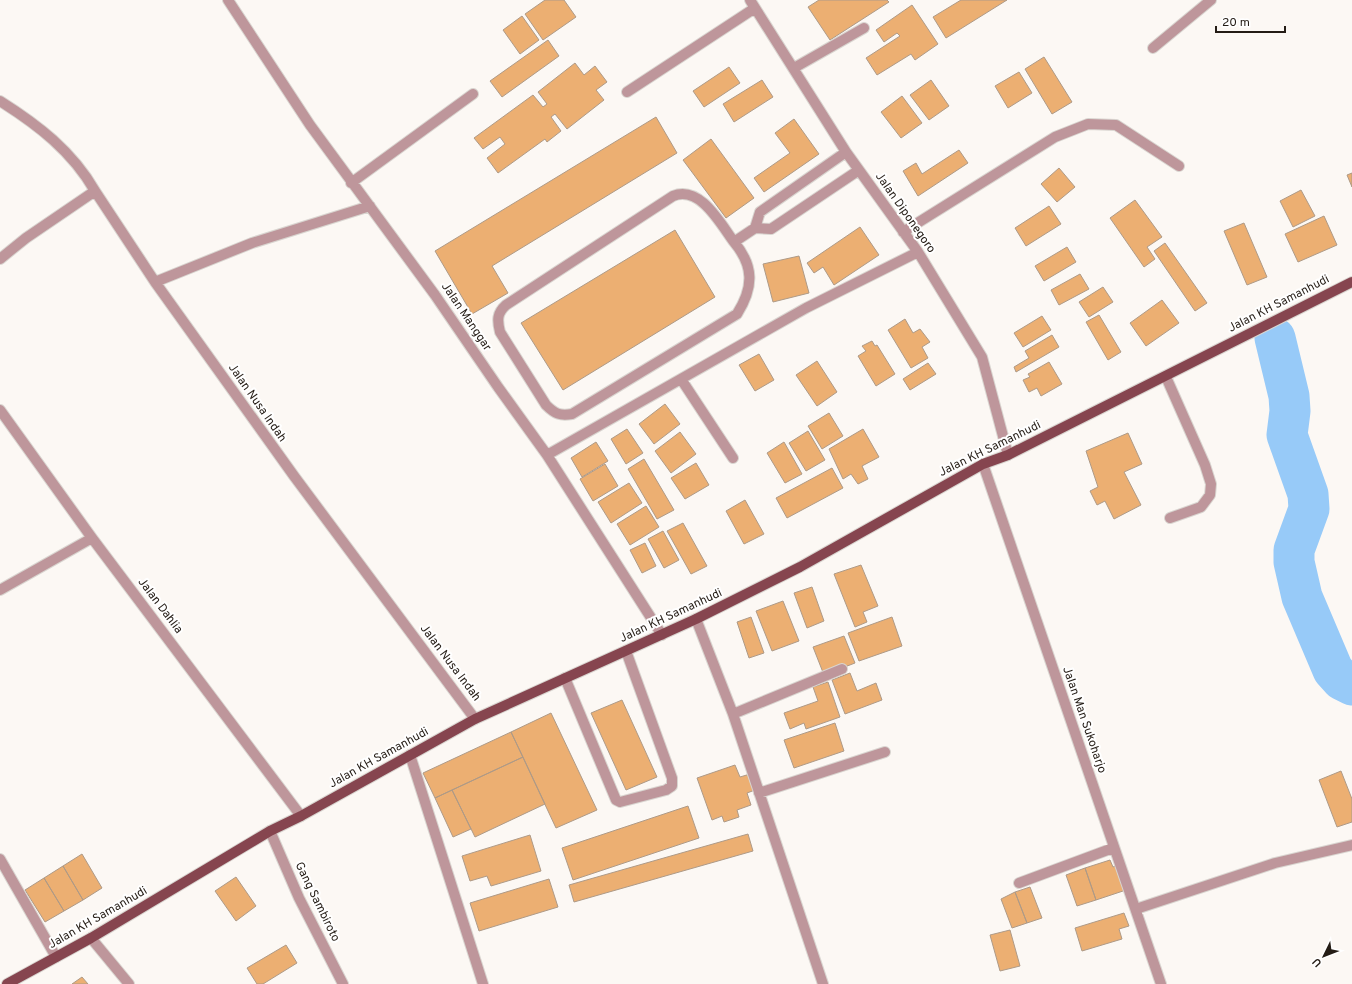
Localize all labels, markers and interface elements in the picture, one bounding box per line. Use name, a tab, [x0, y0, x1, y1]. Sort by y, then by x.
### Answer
scale bar	[1216, 8, 1285, 34]
text: 20 m	[1222, 15, 1250, 31]
street label: Jalan Diponegoro	[871, 170, 939, 257]
street label: Jalan KH Samanhudi	[1226, 272, 1332, 336]
street label: Jalan Manggar	[437, 280, 495, 355]
street label: Jalan Nusa Indah	[224, 361, 290, 445]
street label: Jalan KH Samanhudi	[936, 417, 1044, 481]
street label: Jalan Dahlia	[134, 575, 186, 637]
street label: Jalan KH Samanhudi	[617, 585, 725, 647]
street label: Jalan Nusa Indah	[416, 621, 484, 705]
street label: Jalan Man Sukoharjo	[1058, 665, 1110, 776]
street label: Jalan KH Samanhudi	[326, 724, 432, 792]
street label: Gang Sambiroto	[291, 859, 343, 945]
street label: Jalan KH Samanhudi	[46, 883, 150, 953]
north arrow	[1304, 936, 1344, 976]
text: U	[1310, 954, 1325, 970]

